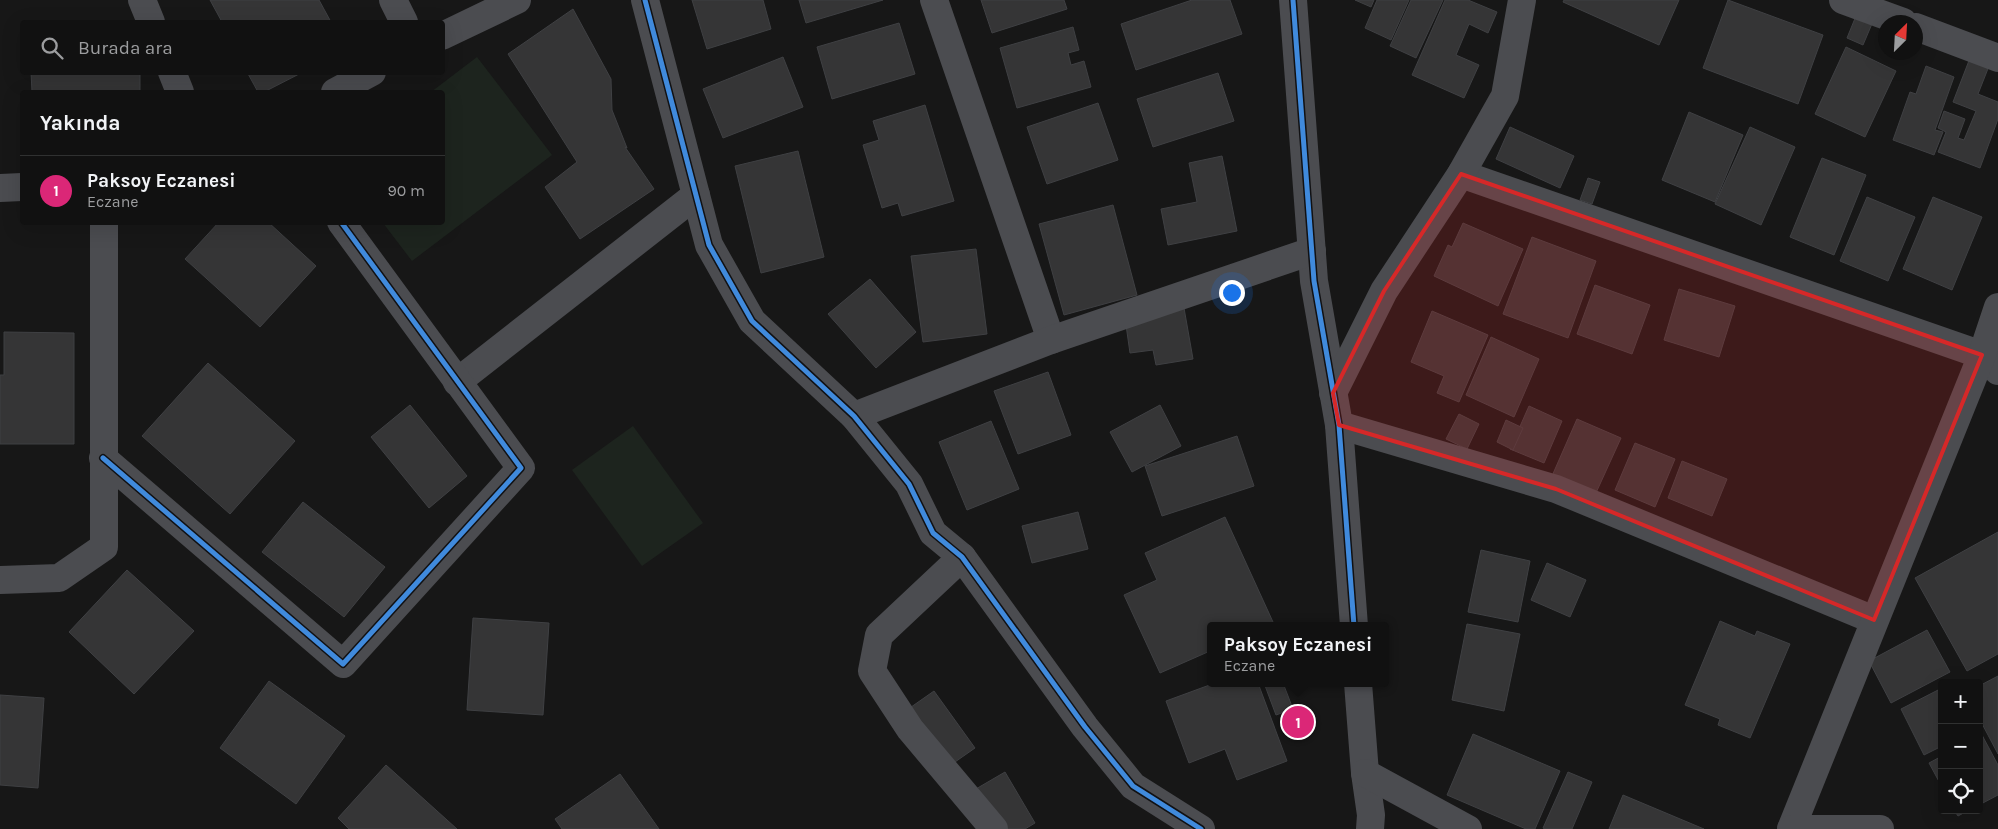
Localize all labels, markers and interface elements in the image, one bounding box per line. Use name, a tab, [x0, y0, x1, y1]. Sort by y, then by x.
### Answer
north arrow	[1878, 15, 1923, 60]
search box	[20, 20, 445, 75]
icon: search	[38, 34, 66, 62]
text: Burada ara	[78, 37, 173, 59]
text: Yakında	[40, 111, 121, 135]
text: Paksoy Eczanesi	[87, 170, 235, 192]
text: 1	[53, 181, 59, 200]
text: 90 m	[387, 181, 425, 200]
text: Eczane	[87, 192, 139, 211]
your location	[1219, 280, 1245, 306]
popup	[1207, 622, 1389, 687]
text: Paksoy Eczanesi	[1224, 634, 1372, 656]
text: Eczane	[1224, 656, 1275, 675]
map controls	[1938, 679, 1983, 814]
button: +	[1938, 679, 1983, 724]
pin: 1	[1282, 703, 1314, 741]
button: −	[1938, 724, 1983, 769]
button: locate	[1938, 769, 1983, 814]

